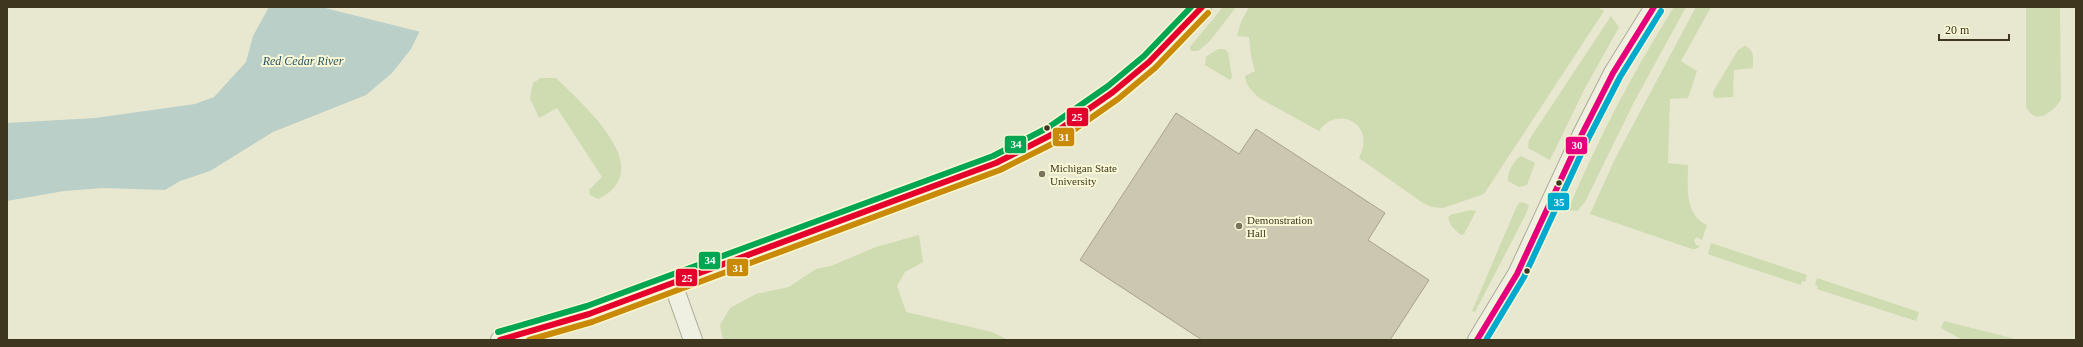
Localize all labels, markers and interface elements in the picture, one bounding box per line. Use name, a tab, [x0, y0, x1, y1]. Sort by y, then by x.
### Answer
scale bar	[1939, 16, 2009, 42]
text: 20 m	[1945, 23, 1970, 37]
water label: Red Cedar River	[262, 54, 344, 68]
line badge: 25	[1066, 107, 1089, 127]
text: 25	[1072, 111, 1083, 123]
unlabelled marker	[1042, 123, 1052, 133]
line badge: 31	[1052, 127, 1075, 147]
text: 31	[1059, 131, 1070, 143]
line badge: 34	[1004, 135, 1027, 154]
line badge: 30	[1565, 136, 1588, 155]
text: 34	[1011, 138, 1022, 150]
text: 30	[1572, 139, 1583, 151]
place label: Michigan State University	[1050, 162, 1117, 187]
marker: Michigan State University	[1037, 169, 1047, 179]
unlabelled marker	[1554, 178, 1564, 188]
line badge: 35	[1547, 192, 1570, 211]
text: 35	[1554, 196, 1565, 208]
place label: Demonstration Hall	[1247, 214, 1313, 239]
marker: Demonstration Hall	[1234, 221, 1244, 231]
line badge: 34	[698, 251, 721, 270]
text: 34	[705, 254, 716, 266]
line badge: 31	[726, 258, 749, 277]
text: 31	[733, 262, 744, 274]
unlabelled marker	[1522, 266, 1532, 276]
line badge: 25	[675, 268, 698, 287]
text: 25	[682, 272, 693, 284]

